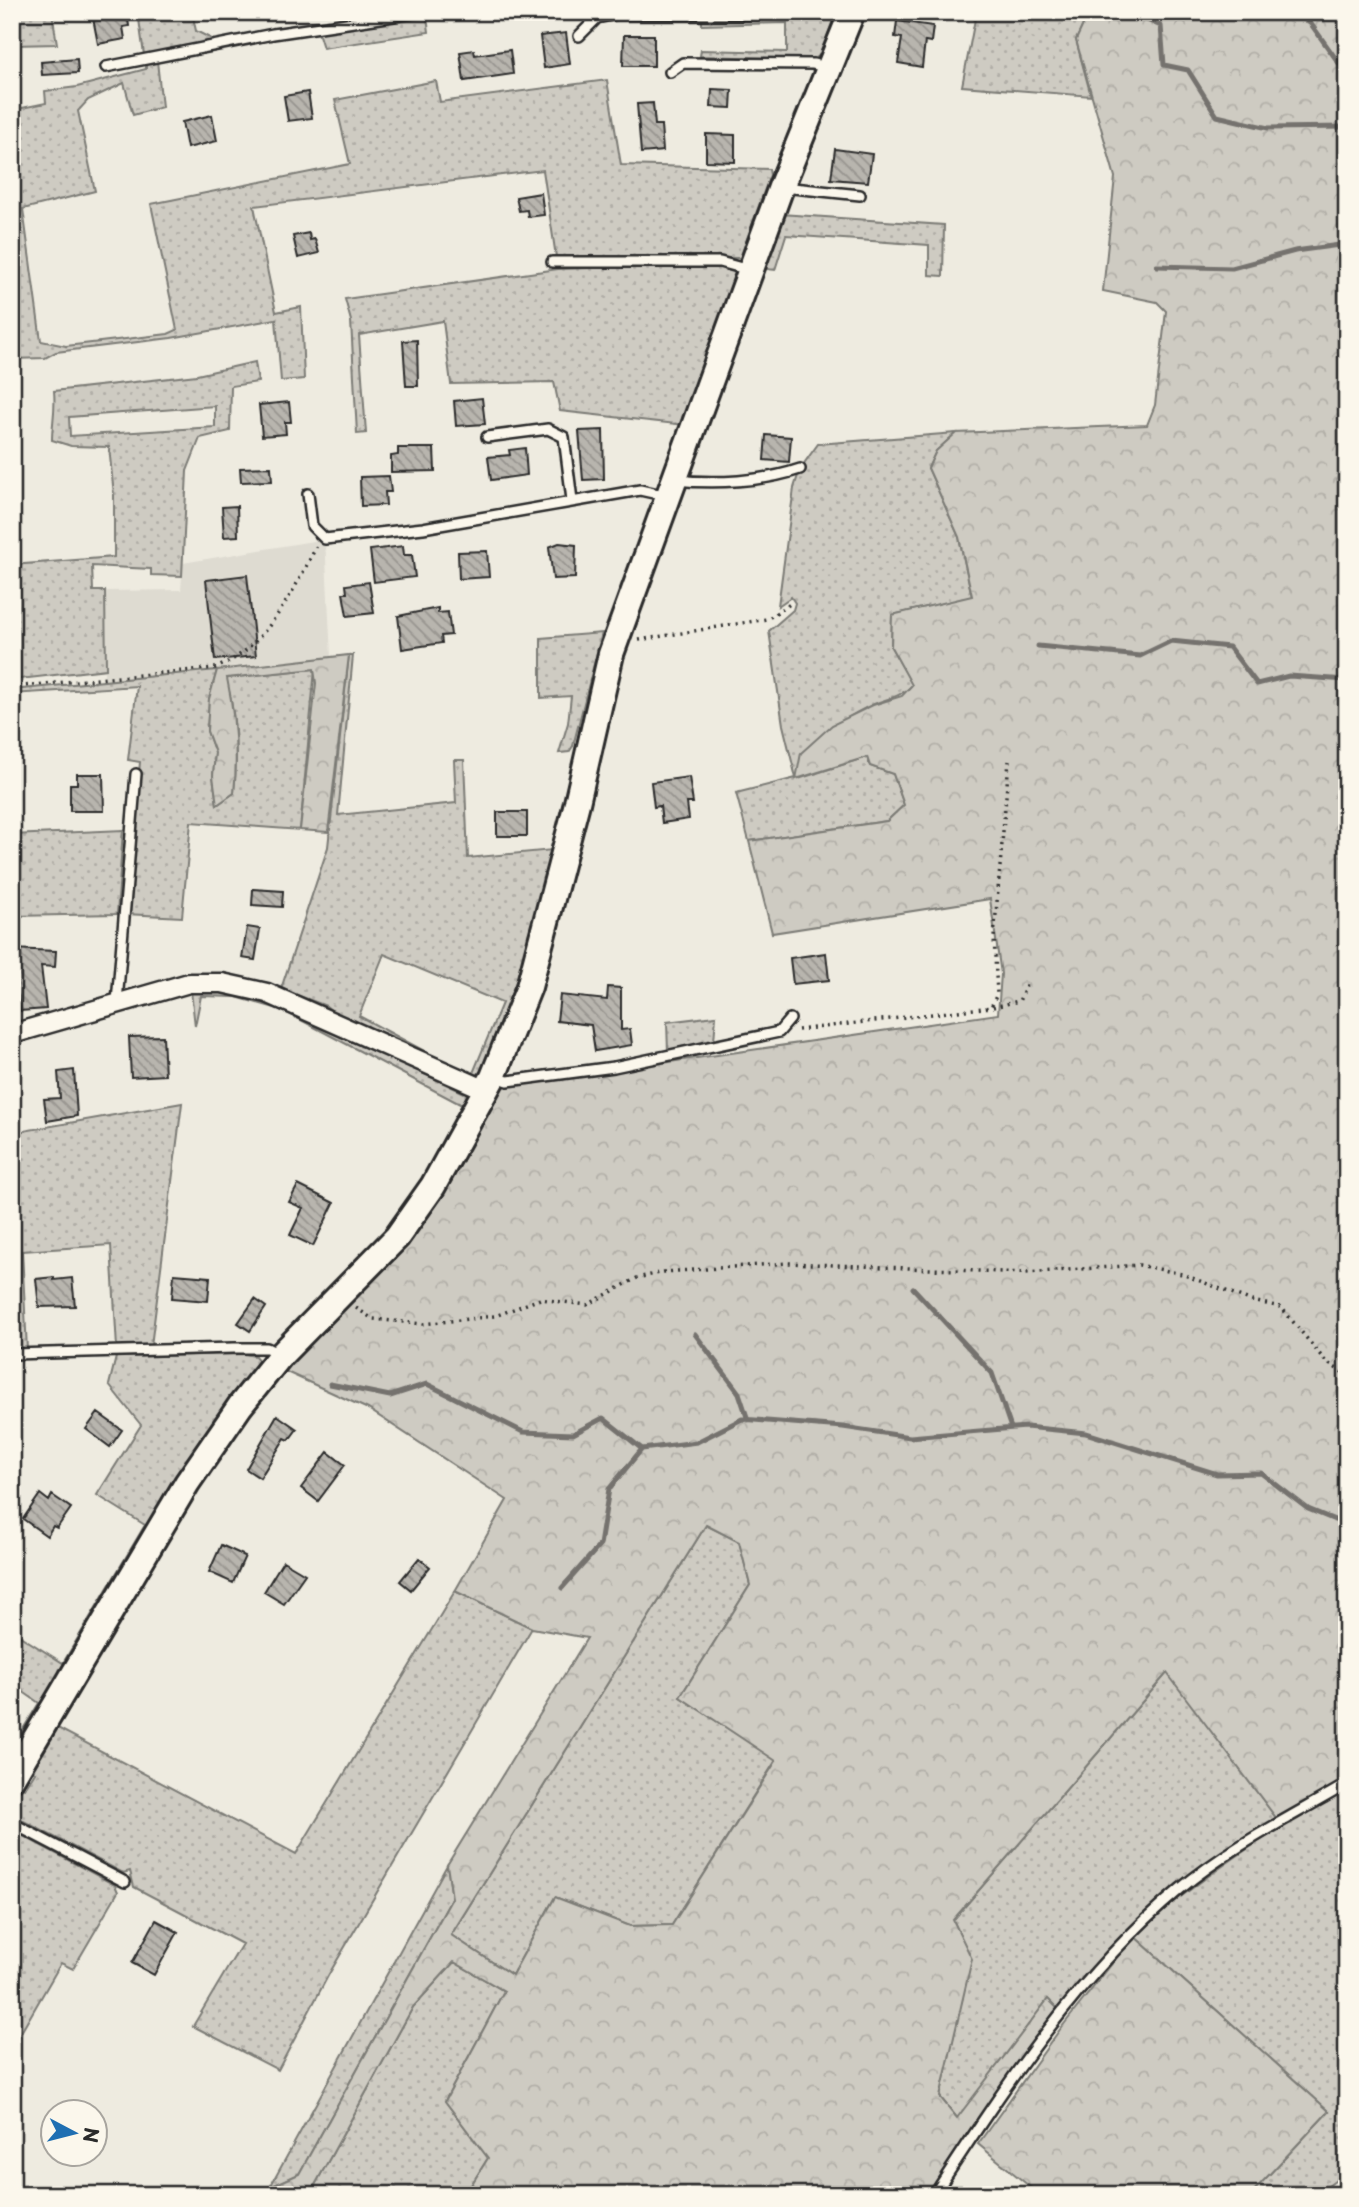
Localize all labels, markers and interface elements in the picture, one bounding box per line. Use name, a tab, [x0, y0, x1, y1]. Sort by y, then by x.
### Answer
north arrow	[38, 2098, 108, 2168]
text: N	[77, 2126, 107, 2144]

